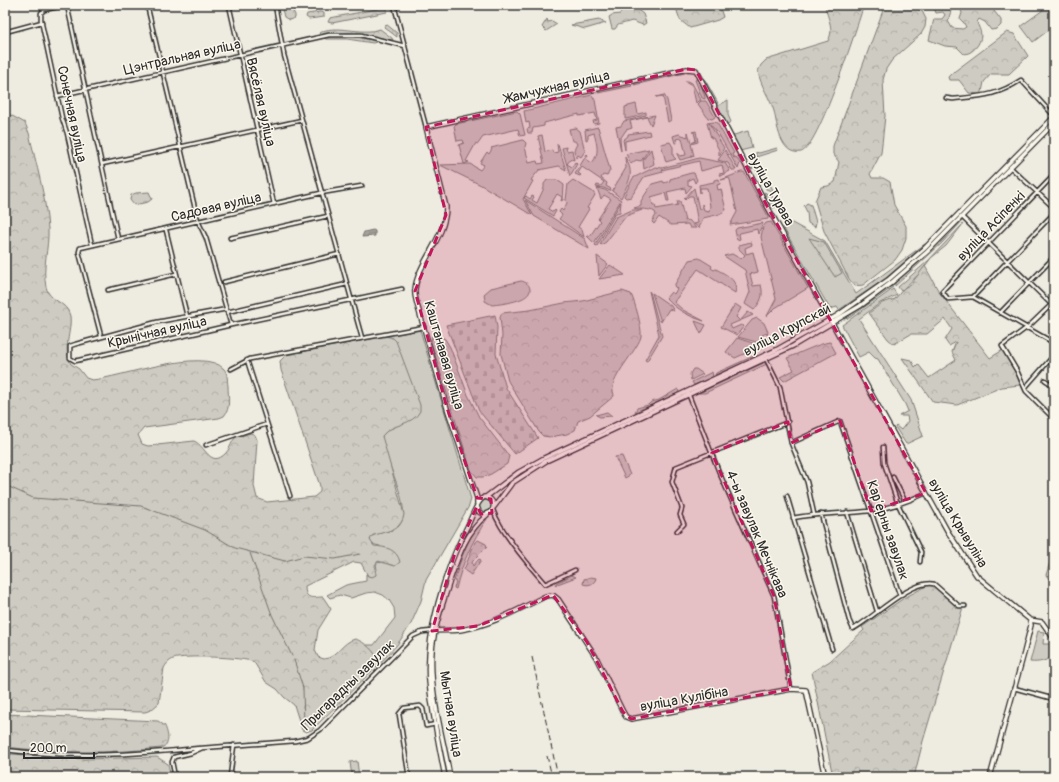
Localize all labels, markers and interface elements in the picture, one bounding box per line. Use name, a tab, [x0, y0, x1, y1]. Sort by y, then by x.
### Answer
street label: Цэнтральная вуліца	[122, 35, 242, 79]
street label: Вясёлая вуліца	[243, 56, 279, 148]
street label: Сонечная вуліца	[53, 64, 91, 164]
street label: Жамчужная вуліца	[501, 67, 611, 108]
street label: вуліца Турава	[744, 149, 798, 229]
street label: вуліца Асіпенкі	[953, 187, 1029, 264]
street label: Садовая вуліца	[169, 188, 263, 226]
street label: Каштанавая вуліца	[420, 299, 468, 411]
street label: вуліца Крупскай	[740, 300, 834, 360]
street label: Крынічная вуліца	[106, 312, 208, 352]
street label: 4-ы завулак Мечнікава	[722, 468, 792, 600]
street label: вуліца Крывуліна	[925, 475, 991, 571]
street label: Карʼерны завулак	[863, 478, 913, 582]
street label: Прыгарадны завулак	[298, 636, 398, 734]
street label: Мытная вуліца	[436, 670, 466, 758]
street label: вуліца Кулібіна	[639, 683, 729, 715]
scale bar	[24, 734, 94, 760]
text: 200 m	[30, 741, 67, 756]

